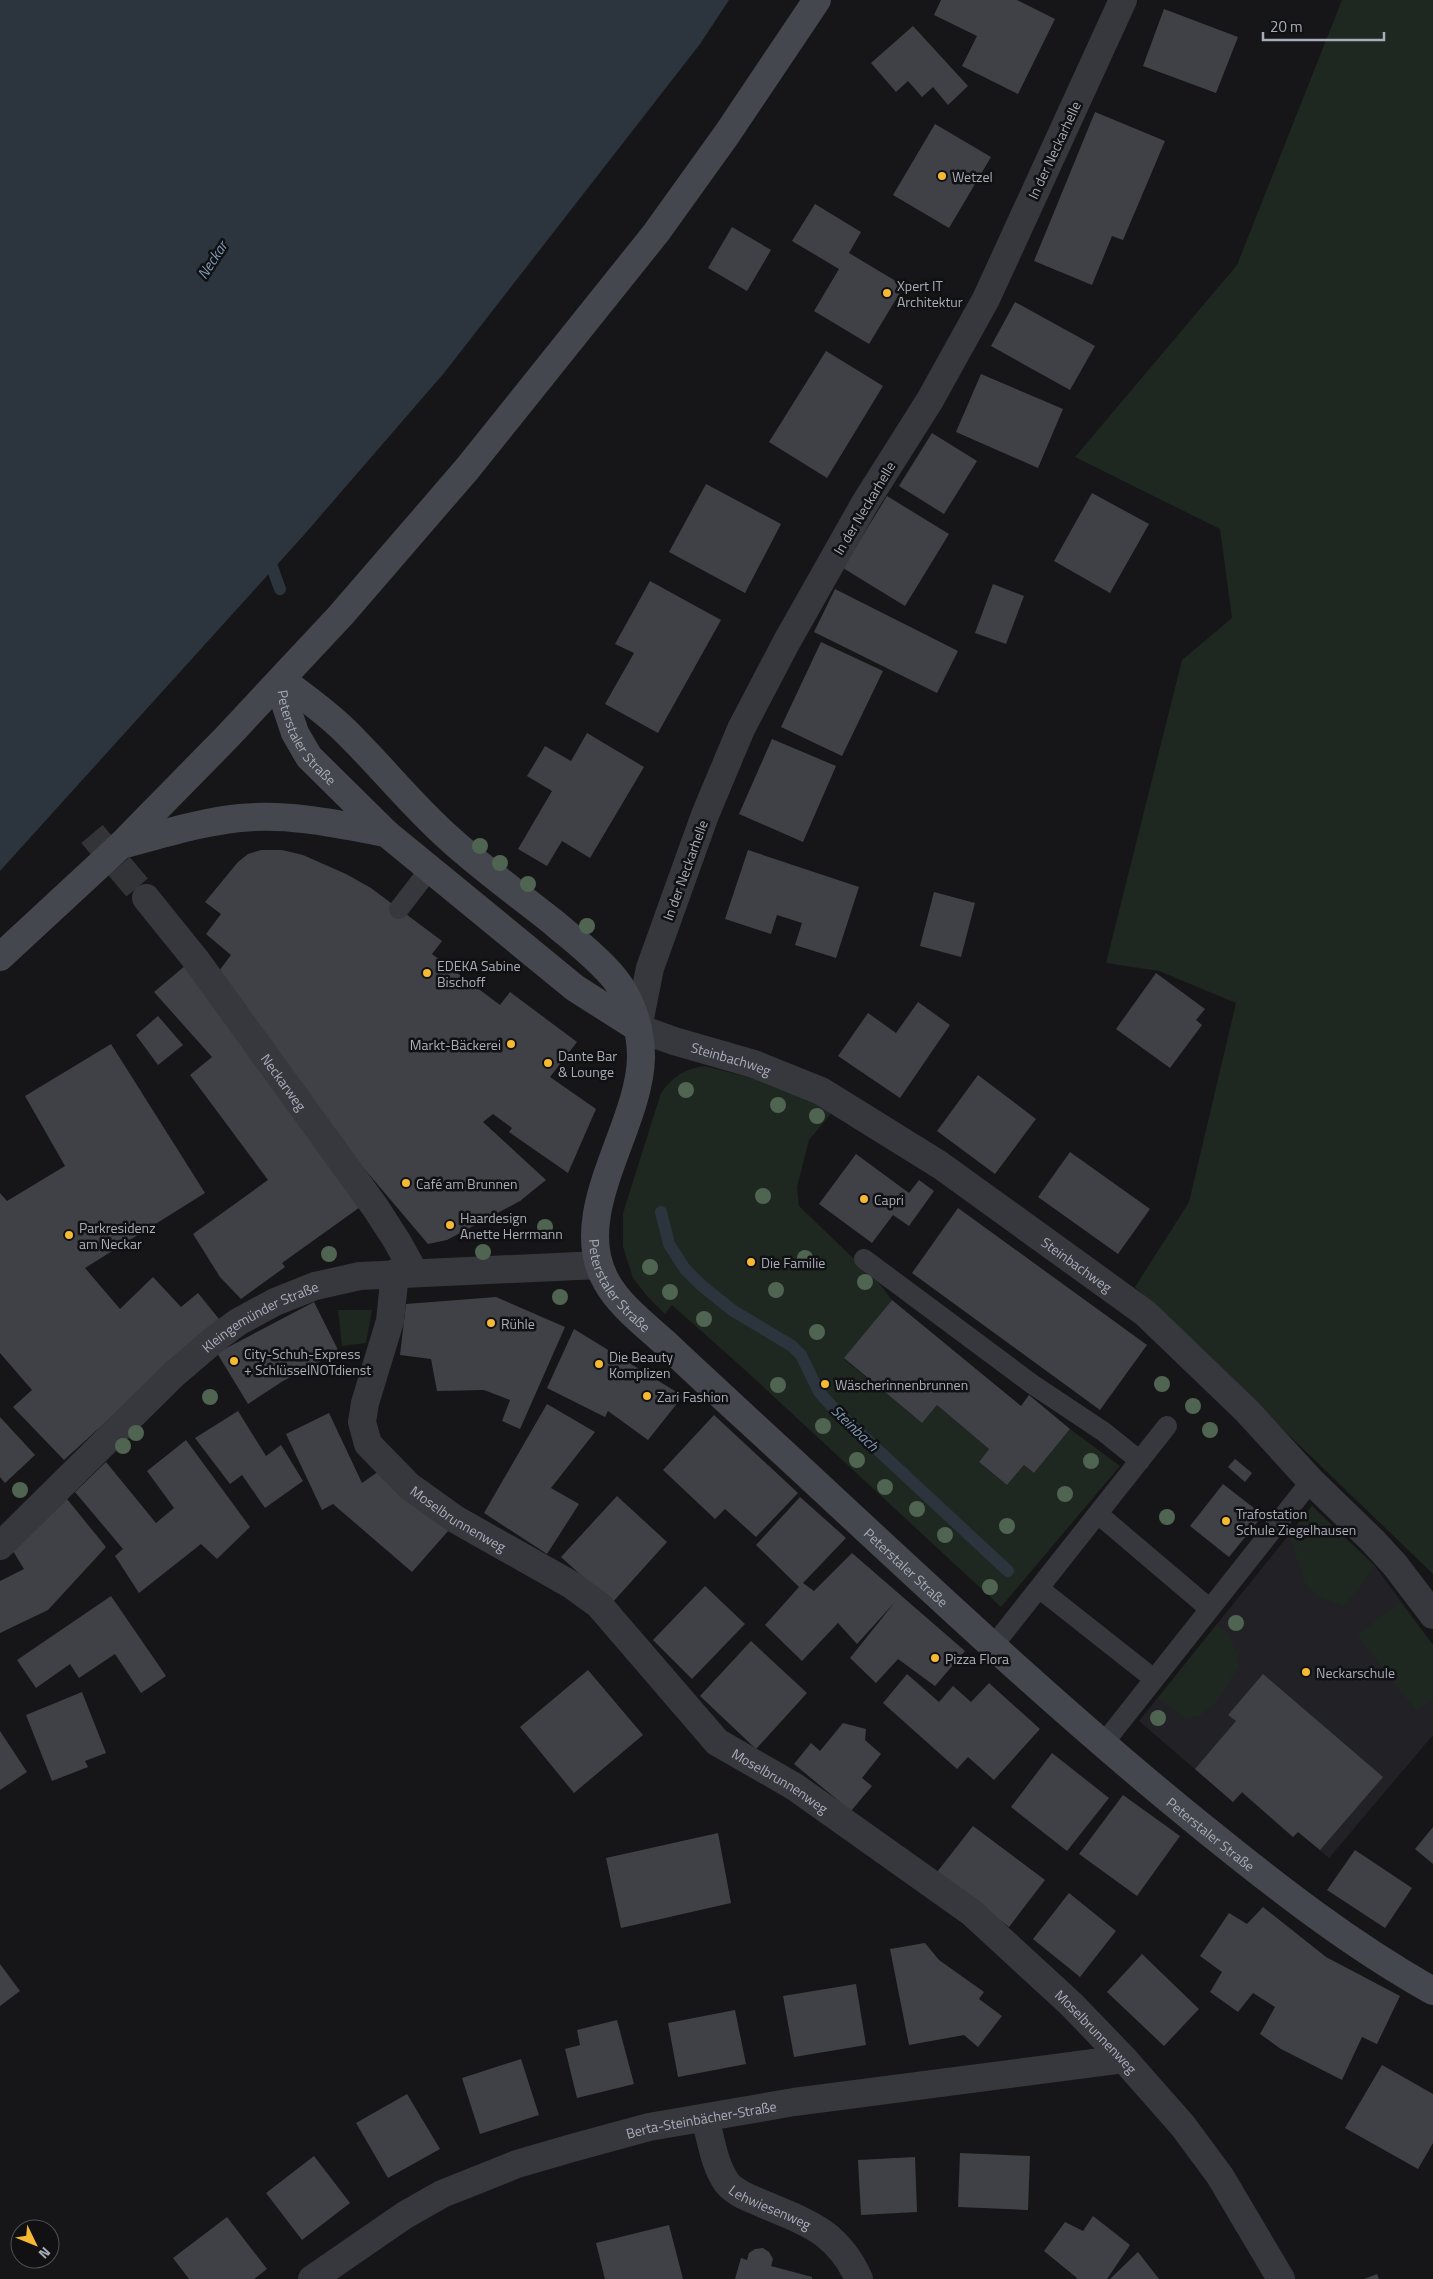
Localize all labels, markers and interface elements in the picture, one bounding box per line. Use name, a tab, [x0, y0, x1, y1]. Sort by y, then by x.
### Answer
scale bar	[1263, 10, 1384, 42]
text: 20 m	[1270, 15, 1303, 38]
street label: In der Neckarhelle	[1022, 98, 1086, 202]
place label: Wetzel	[952, 166, 993, 187]
marker: Wetzel	[936, 170, 948, 182]
water label: Neckar	[191, 235, 234, 284]
place label: Xpert IT Architektur	[897, 275, 963, 312]
marker: Xpert IT Architektur	[881, 287, 893, 299]
street label: In der Neckarhelle	[828, 457, 900, 559]
street label: Peterstaler Straße	[273, 688, 342, 789]
street label: In der Neckarhelle	[657, 817, 713, 923]
place label: EDEKA Sabine Bischoff	[437, 955, 521, 992]
marker: EDEKA Sabine Bischoff	[421, 967, 433, 979]
place label: Markt-Bäckerei	[410, 1034, 501, 1055]
street label: Steinbachweg	[689, 1036, 775, 1080]
marker: Markt-Bäckerei	[505, 1038, 517, 1050]
place label: Dante Bar & Lounge	[558, 1045, 617, 1082]
street label: Neckarweg	[256, 1049, 312, 1115]
marker: Dante Bar & Lounge	[542, 1057, 554, 1069]
place label: Café am Brunnen	[416, 1173, 518, 1194]
marker: Café am Brunnen	[400, 1177, 412, 1189]
place label: Capri	[874, 1189, 904, 1210]
marker: Capri	[858, 1193, 870, 1205]
place label: Haardesign Anette Herrmann	[460, 1207, 563, 1244]
place label: Parkresidenz am Neckar	[79, 1217, 156, 1254]
marker: Haardesign Anette Herrmann	[444, 1219, 456, 1231]
marker: Parkresidenz am Neckar	[63, 1229, 75, 1241]
street label: Steinbachweg	[1037, 1231, 1117, 1297]
street label: Peterstaler Straße	[584, 1238, 656, 1337]
place label: Die Familie	[761, 1252, 825, 1273]
marker: Die Familie	[745, 1256, 757, 1268]
street label: Kleingemünder Straße	[196, 1275, 321, 1357]
place label: Rühle	[501, 1313, 535, 1334]
marker: Rühle	[485, 1317, 497, 1329]
place label: City-Schuh-Express + SchlüsselNOTdienst	[244, 1343, 371, 1380]
place label: Die Beauty Komplizen	[609, 1346, 673, 1383]
marker: City-Schuh-Express + SchlüsselNOTdienst	[228, 1355, 240, 1367]
marker: Die Beauty Komplizen	[593, 1358, 605, 1370]
place label: Wäscherinnenbrunnen	[835, 1374, 968, 1395]
marker: Wäscherinnenbrunnen	[819, 1378, 831, 1390]
place label: Zari Fashion	[657, 1386, 728, 1407]
marker: Zari Fashion	[641, 1390, 653, 1402]
water label: Steinbach	[826, 1399, 884, 1457]
street label: Moselbrunnenweg	[406, 1480, 510, 1557]
place label: Trafostation Schule Ziegelhausen	[1236, 1503, 1356, 1540]
marker: Trafostation Schule Ziegelhausen	[1220, 1515, 1232, 1527]
street label: Peterstaler Straße	[860, 1522, 953, 1611]
place label: Pizza Flora	[945, 1648, 1009, 1669]
marker: Pizza Flora	[929, 1652, 941, 1664]
place label: Neckarschule	[1316, 1662, 1395, 1683]
marker: Neckarschule	[1300, 1666, 1312, 1678]
street label: Moselbrunnenweg	[728, 1742, 833, 1818]
street label: Peterstaler Straße	[1162, 1791, 1260, 1876]
street label: Moselbrunnenweg	[1051, 1984, 1142, 2078]
street label: Berta-Steinbächer-Straße	[623, 2095, 778, 2143]
street label: Lehwiesenweg	[725, 2179, 815, 2234]
north arrow	[10, 2219, 60, 2269]
text: N	[34, 2242, 56, 2264]

